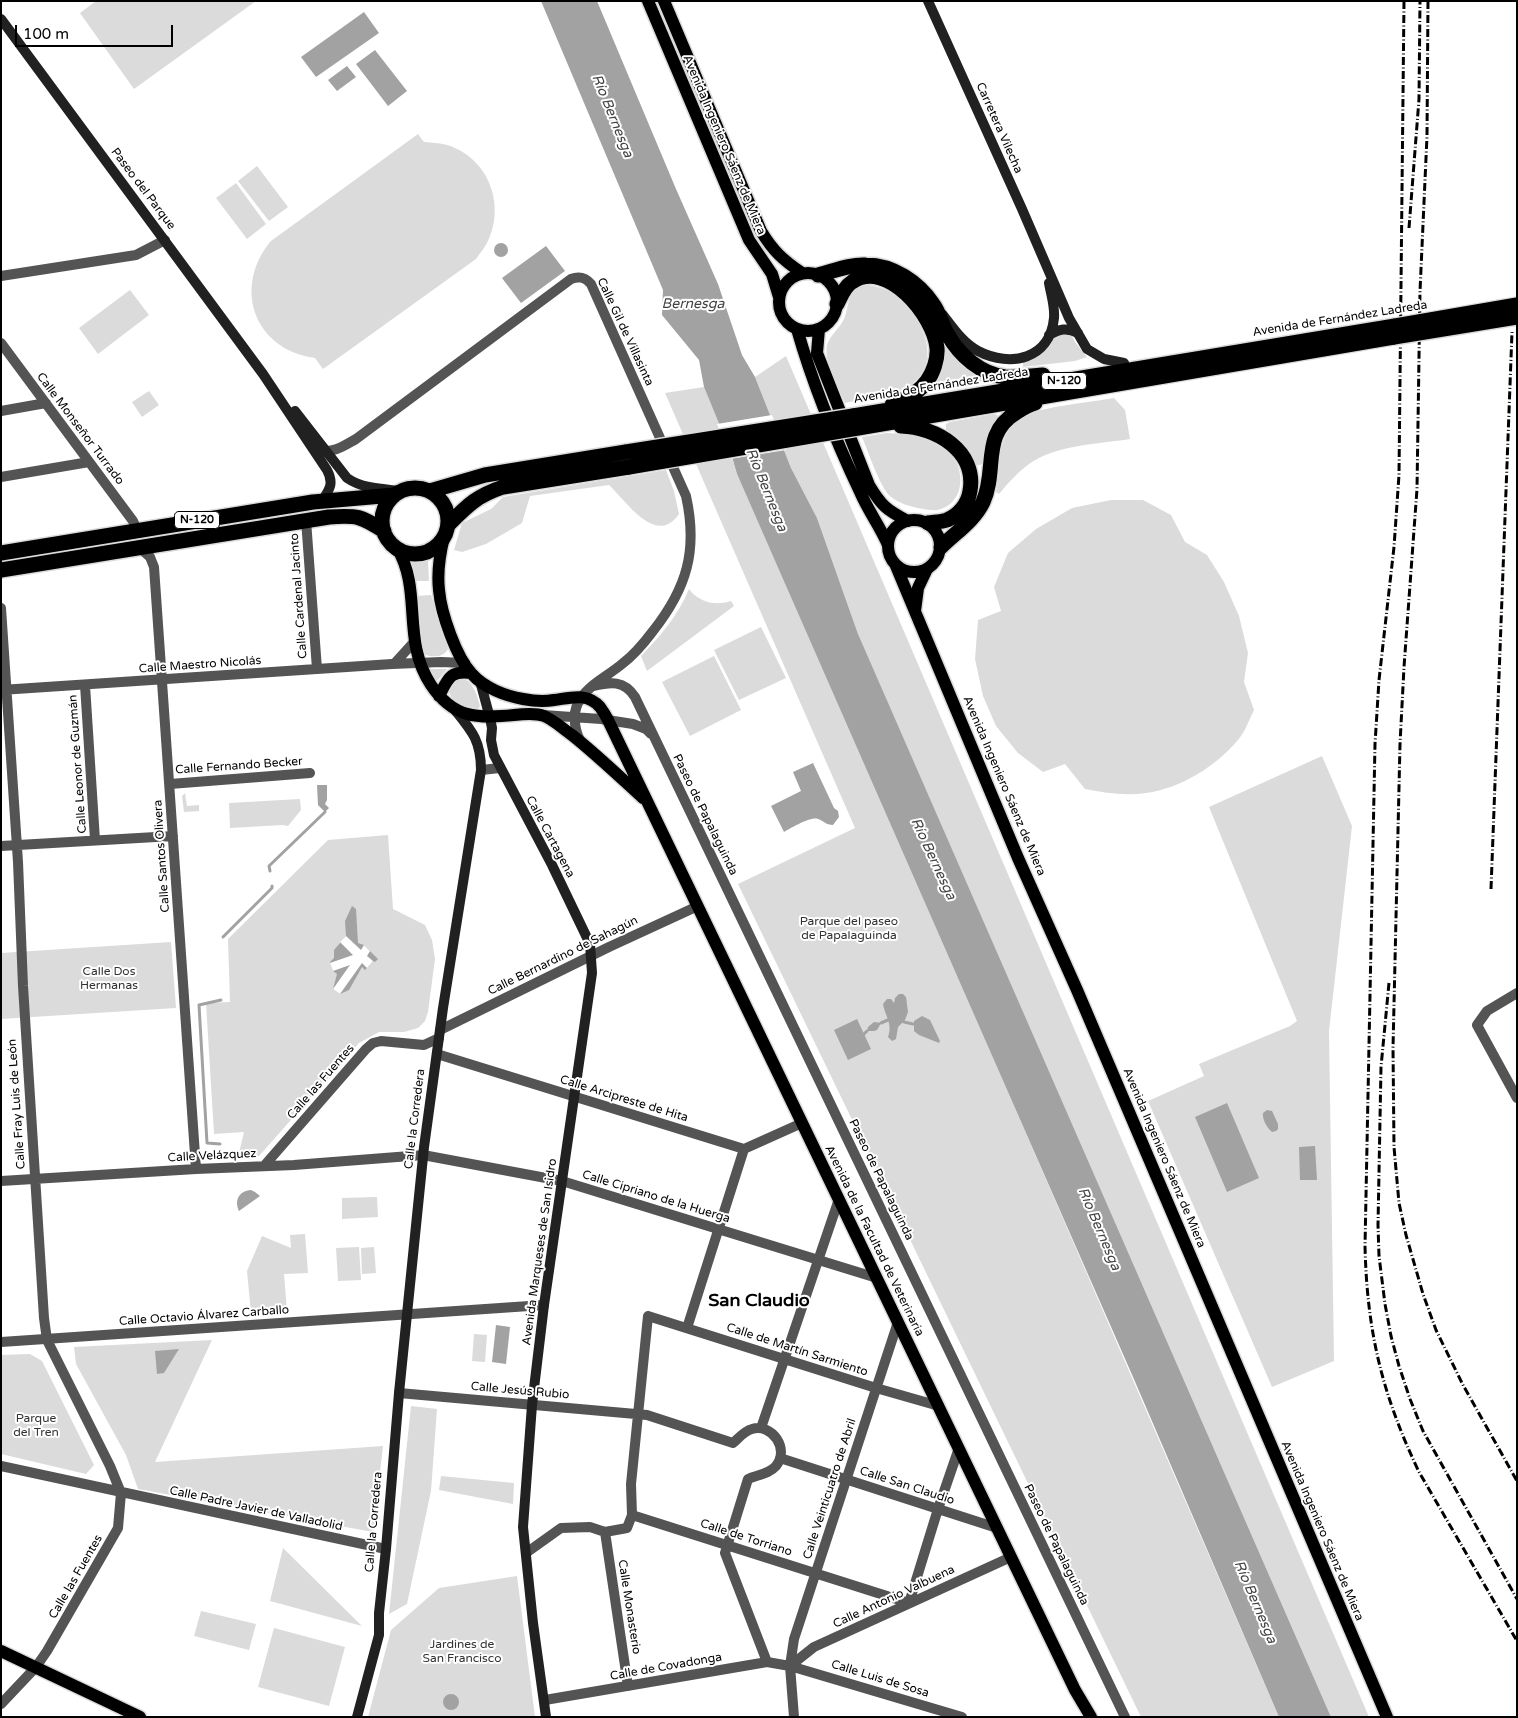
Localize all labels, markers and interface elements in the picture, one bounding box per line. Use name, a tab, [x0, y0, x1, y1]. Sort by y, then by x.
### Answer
scale bar	[18, 15, 175, 47]
text: 100 m	[23, 25, 69, 43]
street label: Avenida Ingeniero Sáenz de Miera	[680, 53, 768, 237]
water label: Río Bernesga	[588, 72, 636, 160]
street label: Carretera Vilecha	[972, 80, 1026, 176]
street label: Paseo del Parque	[108, 145, 178, 233]
street label: Calle Gil de Villasinta	[594, 276, 656, 388]
water label: Bernesga	[662, 296, 724, 312]
street label: Avenida de Fernández Ladreda	[1252, 298, 1428, 340]
street label: Avenida de Fernández Ladreda	[853, 365, 1029, 407]
street label: Calle Monseñor Turrado	[33, 370, 127, 488]
road number: N-120	[1042, 372, 1086, 390]
water label: Río Bernesga	[742, 446, 790, 534]
road number: N-120	[174, 512, 220, 528]
street label: Calle Cardenal Jacinto	[287, 533, 311, 659]
street label: Calle Maestro Nicolás	[138, 654, 262, 676]
street label: Calle Leonor de Guzmán	[66, 694, 90, 834]
street label: Avenida Ingeniero Sáenz de Miera	[960, 694, 1048, 878]
street label: Paseo de Papalaguinda	[669, 752, 741, 878]
street label: Calle Fernando Becker	[175, 754, 303, 778]
street label: Calle Cartagena	[522, 794, 578, 880]
street label: Calle Santos Olivera	[151, 799, 173, 913]
water label: Río Bernesga	[907, 815, 959, 903]
street label: Calle Bernardino de Sahagún	[486, 913, 640, 999]
park label: Parque del paseo de Papalaguinda	[800, 915, 898, 943]
park label: Calle Dos Hermanas	[80, 965, 138, 993]
street label: Calle Fray Luis de León	[5, 1038, 29, 1170]
street label: Calle las Fuentes	[284, 1042, 358, 1122]
street label: Avenida Ingeniero Sáenz de Miera	[1120, 1066, 1208, 1250]
street label: Calle la Corredera	[402, 1068, 428, 1170]
street label: Calle Arcipreste de Hita	[558, 1073, 690, 1125]
street label: Paseo de Papalaguinda	[845, 1117, 917, 1243]
street label: Avenida de la Facultad de Veterinaria	[821, 1143, 927, 1339]
street label: Calle Velázquez	[167, 1146, 257, 1166]
street label: Avenida Marqueses de San Isidro	[520, 1158, 560, 1346]
street label: Calle Cipriano de la Huerga	[580, 1168, 732, 1226]
water label: Río Bernesga	[1074, 1185, 1124, 1273]
district label: San Claudio	[708, 1290, 810, 1312]
street label: Calle Octavio Álvarez Carballo	[119, 1303, 289, 1329]
street label: Calle de Martín Sarmiento	[724, 1320, 870, 1380]
street label: Calle Jesús Rubio	[470, 1380, 570, 1402]
park label: Parque del Tren	[13, 1412, 59, 1440]
street label: Calle Veinticuatro de Abril	[800, 1417, 860, 1561]
street label: Avenida Ingeniero Sáenz de Miera	[1278, 1439, 1366, 1623]
street label: Calle San Claudio	[858, 1464, 956, 1508]
street label: Calle la Corredera	[362, 1471, 386, 1573]
street label: Paseo de Papalaguinda	[1020, 1482, 1092, 1608]
street label: Calle Padre Javier de Valladolid	[168, 1484, 344, 1534]
street label: Calle de Torriano	[698, 1516, 794, 1560]
street label: Calle las Fuentes	[46, 1532, 106, 1622]
water label: Río Bernesga	[1230, 1558, 1280, 1646]
street label: Calle Monasterio	[614, 1559, 644, 1655]
street label: Calle Antonio Valbuena	[831, 1562, 957, 1632]
park label: Jardines de San Francisco	[423, 1638, 501, 1666]
street label: Calle de Covadonga	[609, 1650, 723, 1684]
street label: Calle Luis de Sosa	[829, 1657, 931, 1701]

